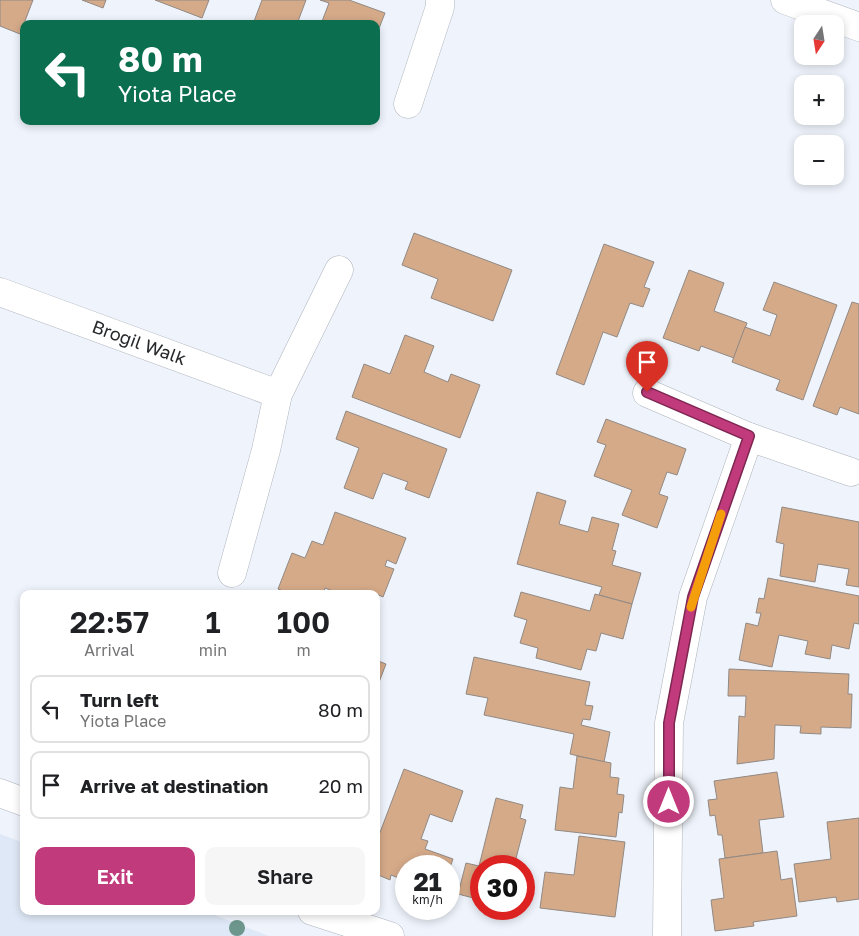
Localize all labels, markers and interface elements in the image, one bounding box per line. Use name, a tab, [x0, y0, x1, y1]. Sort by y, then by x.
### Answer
north arrow	[794, 15, 844, 65]
map controls	[794, 15, 844, 185]
text: 80 m	[118, 38, 203, 80]
icon: left	[35, 40, 100, 105]
button: +	[794, 75, 844, 125]
text: Yiota Place	[118, 80, 237, 107]
button: −	[794, 135, 844, 185]
street label: Brogil Walk	[89, 315, 189, 369]
pin	[626, 341, 668, 392]
icon: arrive	[633, 348, 661, 376]
text: 22:57	[70, 604, 149, 640]
text: 1	[205, 604, 221, 640]
text: 100	[277, 604, 330, 640]
text: Arrival	[84, 640, 134, 660]
text: min	[199, 640, 227, 660]
text: m	[296, 640, 311, 660]
text: Turn left	[80, 688, 159, 711]
icon: left	[37, 695, 65, 723]
text: 80 m	[318, 698, 363, 721]
text: Yiota Place	[80, 711, 166, 731]
icon: arrive	[37, 771, 65, 799]
text: Arrive at destination	[80, 774, 268, 797]
text: 20 m	[319, 774, 363, 797]
position arrow	[642, 775, 694, 827]
button: Exit	[35, 847, 195, 905]
button: Share	[205, 847, 365, 905]
speed limit sign: 30	[470, 855, 535, 920]
text: 21	[413, 866, 442, 897]
text: km/h	[412, 892, 443, 907]

